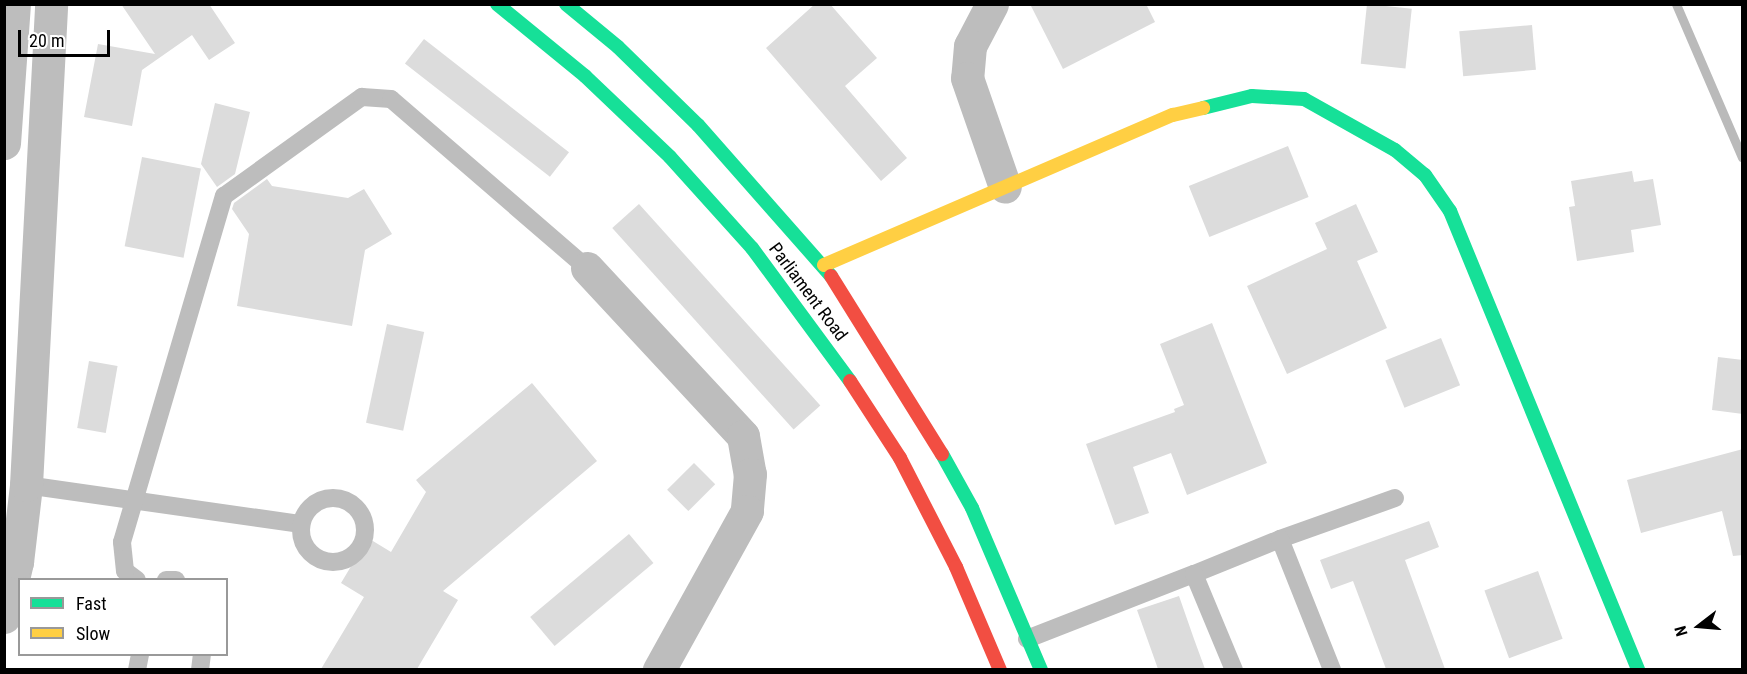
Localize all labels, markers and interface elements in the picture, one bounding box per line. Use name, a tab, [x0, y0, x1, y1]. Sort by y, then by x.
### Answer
scale bar	[21, 18, 112, 56]
text: 20 m	[29, 30, 64, 51]
street label: Parliament Road	[764, 239, 852, 345]
legend	[18, 578, 228, 656]
text: Fast	[76, 593, 107, 614]
north arrow	[1669, 596, 1729, 656]
text: Slow	[76, 623, 110, 644]
text: N	[1671, 624, 1692, 638]

